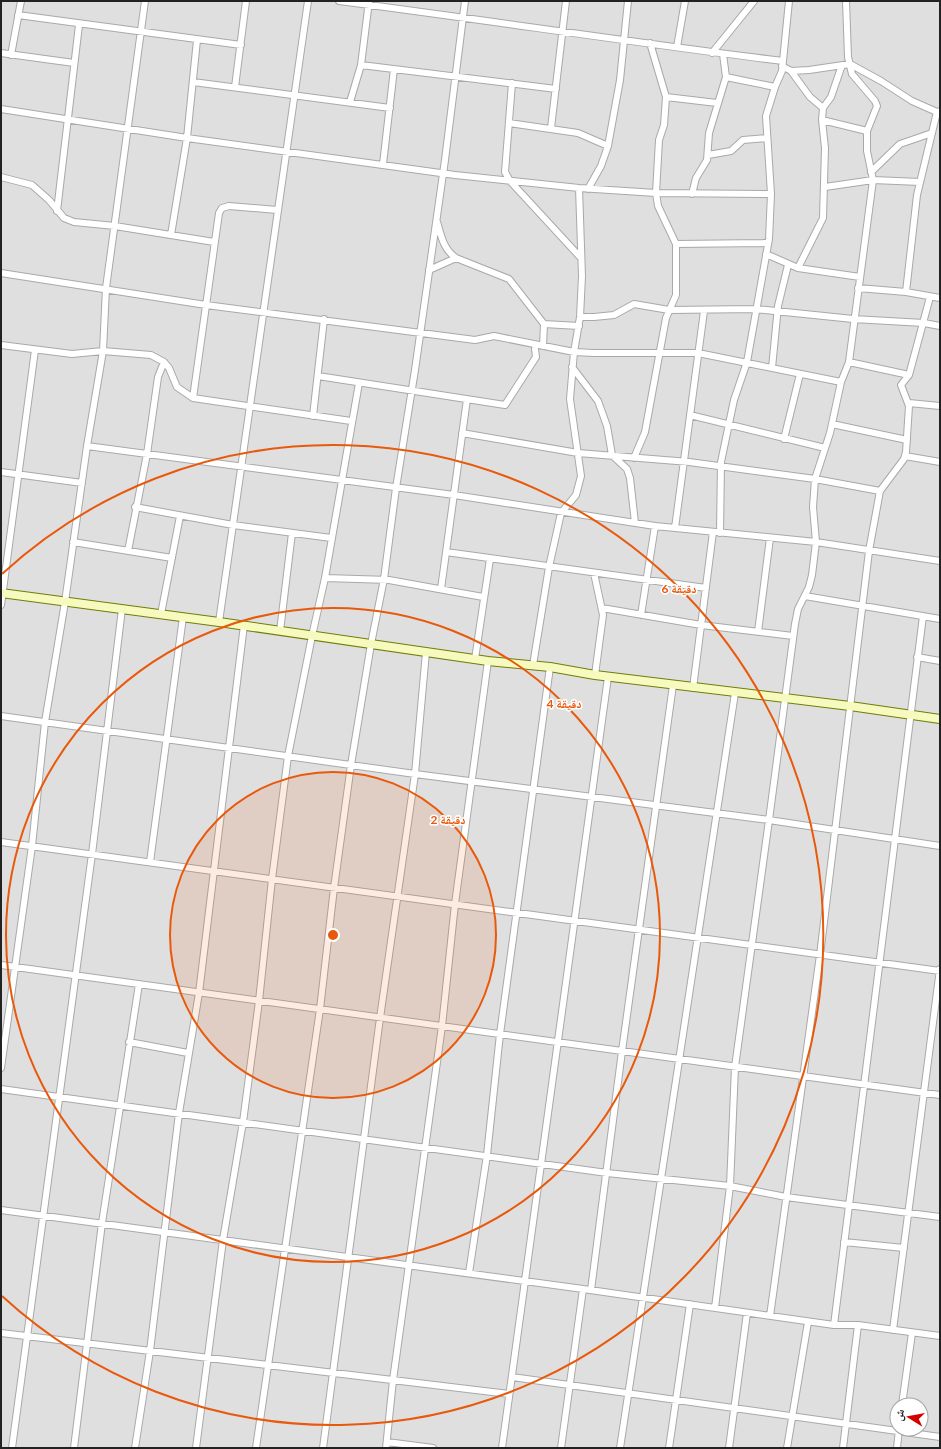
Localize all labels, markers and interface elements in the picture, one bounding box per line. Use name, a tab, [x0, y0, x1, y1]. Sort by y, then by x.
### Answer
text: 6 دقيقة	[661, 581, 697, 596]
text: 4 دقيقة	[546, 696, 582, 711]
text: 2 دقيقة	[430, 812, 466, 827]
centre of rings	[326, 928, 340, 942]
north arrow	[889, 1397, 929, 1437]
text: ش	[891, 1408, 908, 1422]

